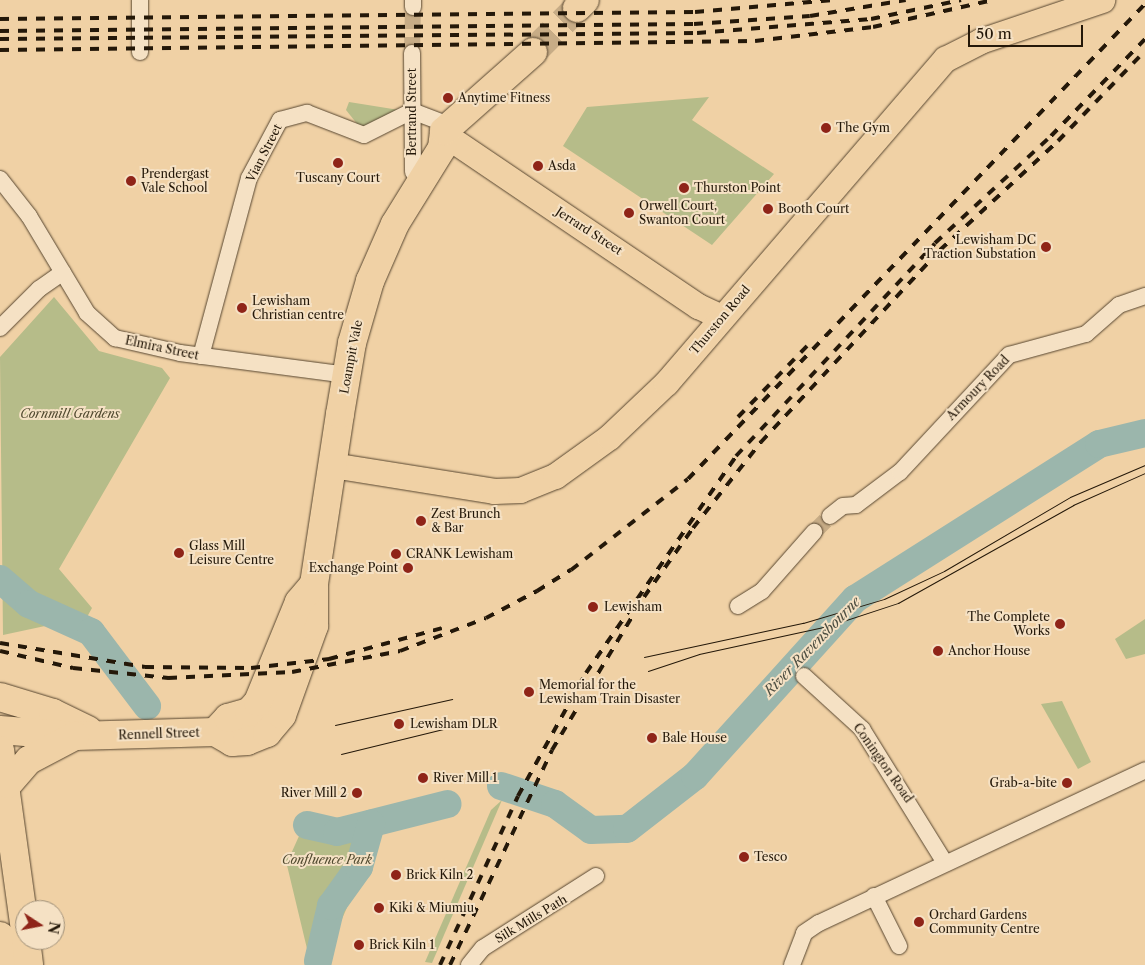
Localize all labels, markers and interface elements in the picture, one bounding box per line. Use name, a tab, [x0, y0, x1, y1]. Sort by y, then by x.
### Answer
scale bar	[970, 15, 1085, 47]
text: 50 m	[976, 24, 1012, 43]
street label: Bertrand Street	[405, 68, 419, 156]
place label: Anytime Fitness	[458, 91, 550, 105]
marker: Anytime Fitness	[442, 92, 454, 104]
place label: The Gym	[836, 121, 890, 135]
street label: Vian Street	[243, 122, 285, 184]
marker: The Gym	[820, 122, 832, 134]
marker: Tuscany Court	[332, 157, 344, 169]
place label: Asda	[548, 159, 576, 173]
marker: Asda	[532, 160, 544, 172]
place label: Prendergast Vale School	[141, 167, 209, 195]
place label: Tuscany Court	[296, 171, 380, 185]
marker: Prendergast Vale School	[125, 175, 137, 187]
place label: Thurston Point	[694, 181, 781, 195]
marker: Thurston Point	[678, 182, 690, 194]
place label: Orwell Court, Swanton Court	[639, 199, 725, 227]
place label: Booth Court	[778, 202, 849, 216]
marker: Booth Court	[762, 203, 774, 215]
street label: Jerrard Street	[553, 204, 625, 258]
marker: Orwell Court, Swanton Court	[623, 207, 635, 219]
place label: Lewisham DC Traction Substation	[924, 233, 1036, 261]
marker: Lewisham DC Traction Substation	[1040, 241, 1052, 253]
street label: Thurston Road	[687, 282, 753, 358]
place label: Lewisham Christian centre	[252, 294, 344, 322]
marker: Lewisham Christian centre	[236, 302, 248, 314]
street label: Loampit Vale	[337, 319, 365, 395]
street label: Elmira Street	[124, 333, 200, 363]
street label: Armoury Road	[943, 353, 1013, 423]
park label: Cornmill Gardens	[20, 407, 120, 421]
place label: Zest Brunch & Bar	[431, 507, 501, 535]
marker: Zest Brunch & Bar	[415, 515, 427, 527]
place label: Glass Mill Leisure Centre	[189, 539, 274, 567]
marker: Glass Mill Leisure Centre	[173, 547, 185, 559]
place label: CRANK Lewisham	[406, 547, 514, 561]
marker: CRANK Lewisham	[390, 548, 402, 560]
place label: Exchange Point	[309, 561, 398, 575]
marker: Exchange Point	[402, 562, 414, 574]
water label: River Ravensbourne	[760, 593, 864, 699]
marker: Lewisham	[586, 600, 600, 614]
place label: Lewisham	[604, 600, 662, 614]
place label: The Complete Works	[967, 610, 1050, 638]
marker: The Complete Works	[1054, 618, 1066, 630]
place label: Anchor House	[948, 644, 1031, 658]
marker: Anchor House	[932, 645, 944, 657]
place label: Memorial for the Lewisham Train Disaster	[539, 678, 680, 706]
marker: Memorial for the Lewisham Train Disaster	[523, 686, 535, 698]
marker: Lewisham DLR	[392, 717, 406, 731]
place label: Lewisham DLR	[410, 717, 498, 731]
street label: Conington Road	[850, 721, 916, 805]
street label: Rennell Street	[118, 725, 200, 743]
place label: Bale House	[662, 731, 727, 745]
marker: Bale House	[646, 732, 658, 744]
place label: River Mill 1	[433, 771, 498, 785]
marker: River Mill 1	[417, 772, 429, 784]
place label: Grab-a-bite	[990, 776, 1057, 790]
marker: Grab-a-bite	[1061, 777, 1073, 789]
place label: River Mill 2	[281, 786, 347, 800]
marker: River Mill 2	[351, 787, 363, 799]
place label: Tesco	[754, 850, 787, 864]
marker: Tesco	[738, 851, 750, 863]
park label: Confluence Park	[282, 853, 372, 867]
place label: Brick Kiln 2	[406, 868, 474, 882]
marker: Brick Kiln 2	[390, 869, 402, 881]
street label: Silk Mills Path	[492, 892, 570, 946]
north arrow	[15, 900, 65, 950]
place label: Kiki & Miumiu	[389, 901, 474, 915]
marker: Kiki & Miumiu	[373, 902, 385, 914]
place label: Orchard Gardens Community Centre	[929, 908, 1040, 936]
marker: Orchard Gardens Community Centre	[913, 916, 925, 928]
text: N	[44, 920, 64, 935]
place label: Brick Kiln 1	[369, 938, 435, 952]
marker: Brick Kiln 1	[353, 939, 365, 951]

